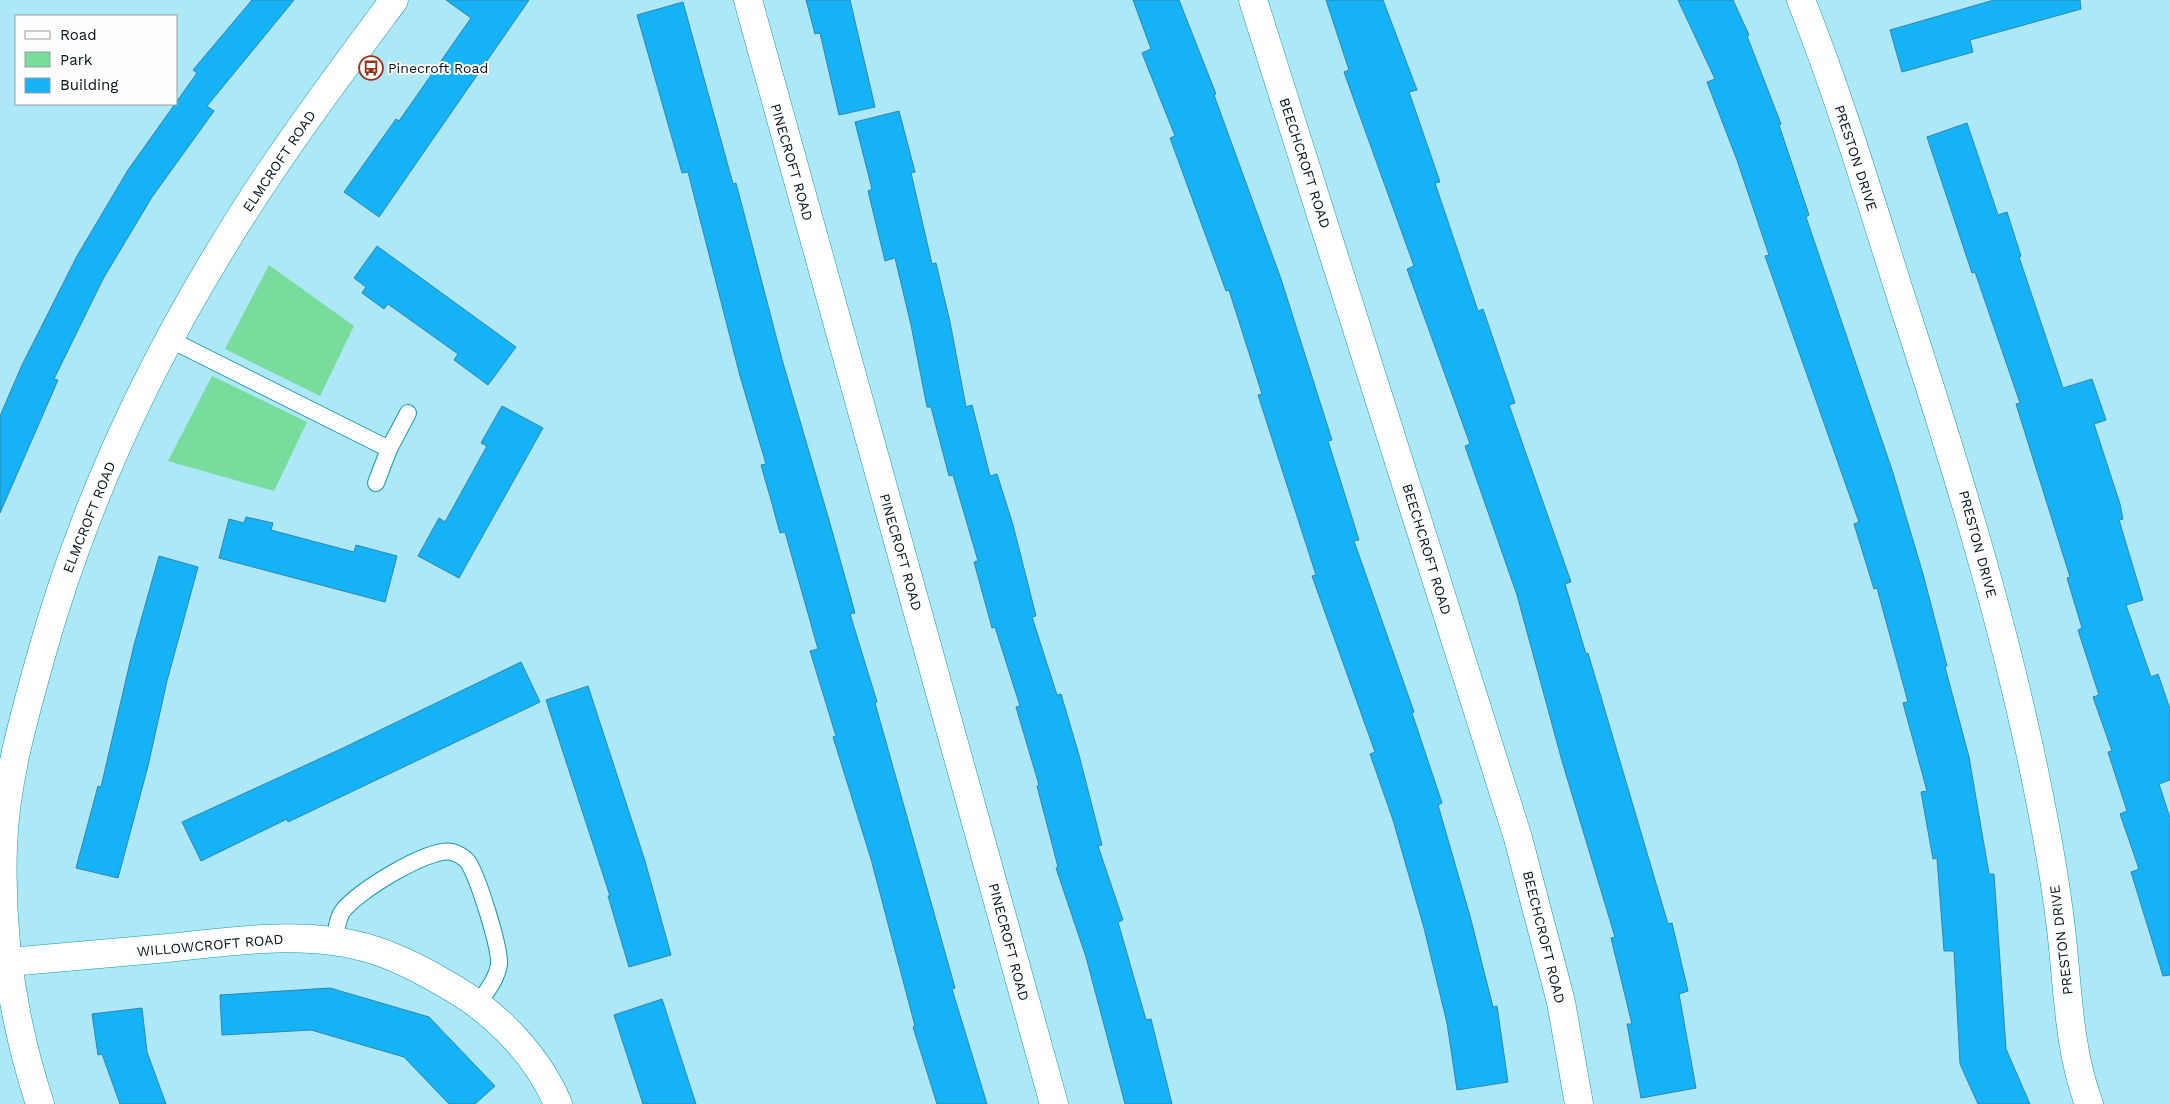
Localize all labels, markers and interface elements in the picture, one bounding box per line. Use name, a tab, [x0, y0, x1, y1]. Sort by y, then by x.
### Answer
legend	[15, 15, 178, 105]
text: Road	[60, 26, 97, 44]
text: Park	[60, 51, 93, 69]
bus stop icon: Pinecroft Road	[358, 55, 384, 81]
place label: Pinecroft Road	[388, 60, 488, 76]
text: Building	[60, 76, 118, 94]
street label: BEECHCROFT ROAD	[1276, 96, 1334, 230]
street label: PINECROFT ROAD	[768, 102, 816, 222]
street label: PRESTON DRIVE	[1831, 103, 1881, 213]
street label: ELMCROFT ROAD	[239, 107, 319, 215]
street label: ELMCROFT ROAD	[59, 459, 119, 575]
street label: BEECHCROFT ROAD	[1399, 482, 1455, 616]
street label: PRESTON DRIVE	[1956, 489, 2000, 600]
street label: PINECROFT ROAD	[877, 492, 925, 612]
street label: BEECHCROFT ROAD	[1520, 869, 1568, 1005]
street label: PINECROFT ROAD	[986, 881, 1032, 1003]
street label: PRESTON DRIVE	[2046, 884, 2076, 996]
street label: WILLOWCROFT ROAD	[136, 931, 284, 959]

